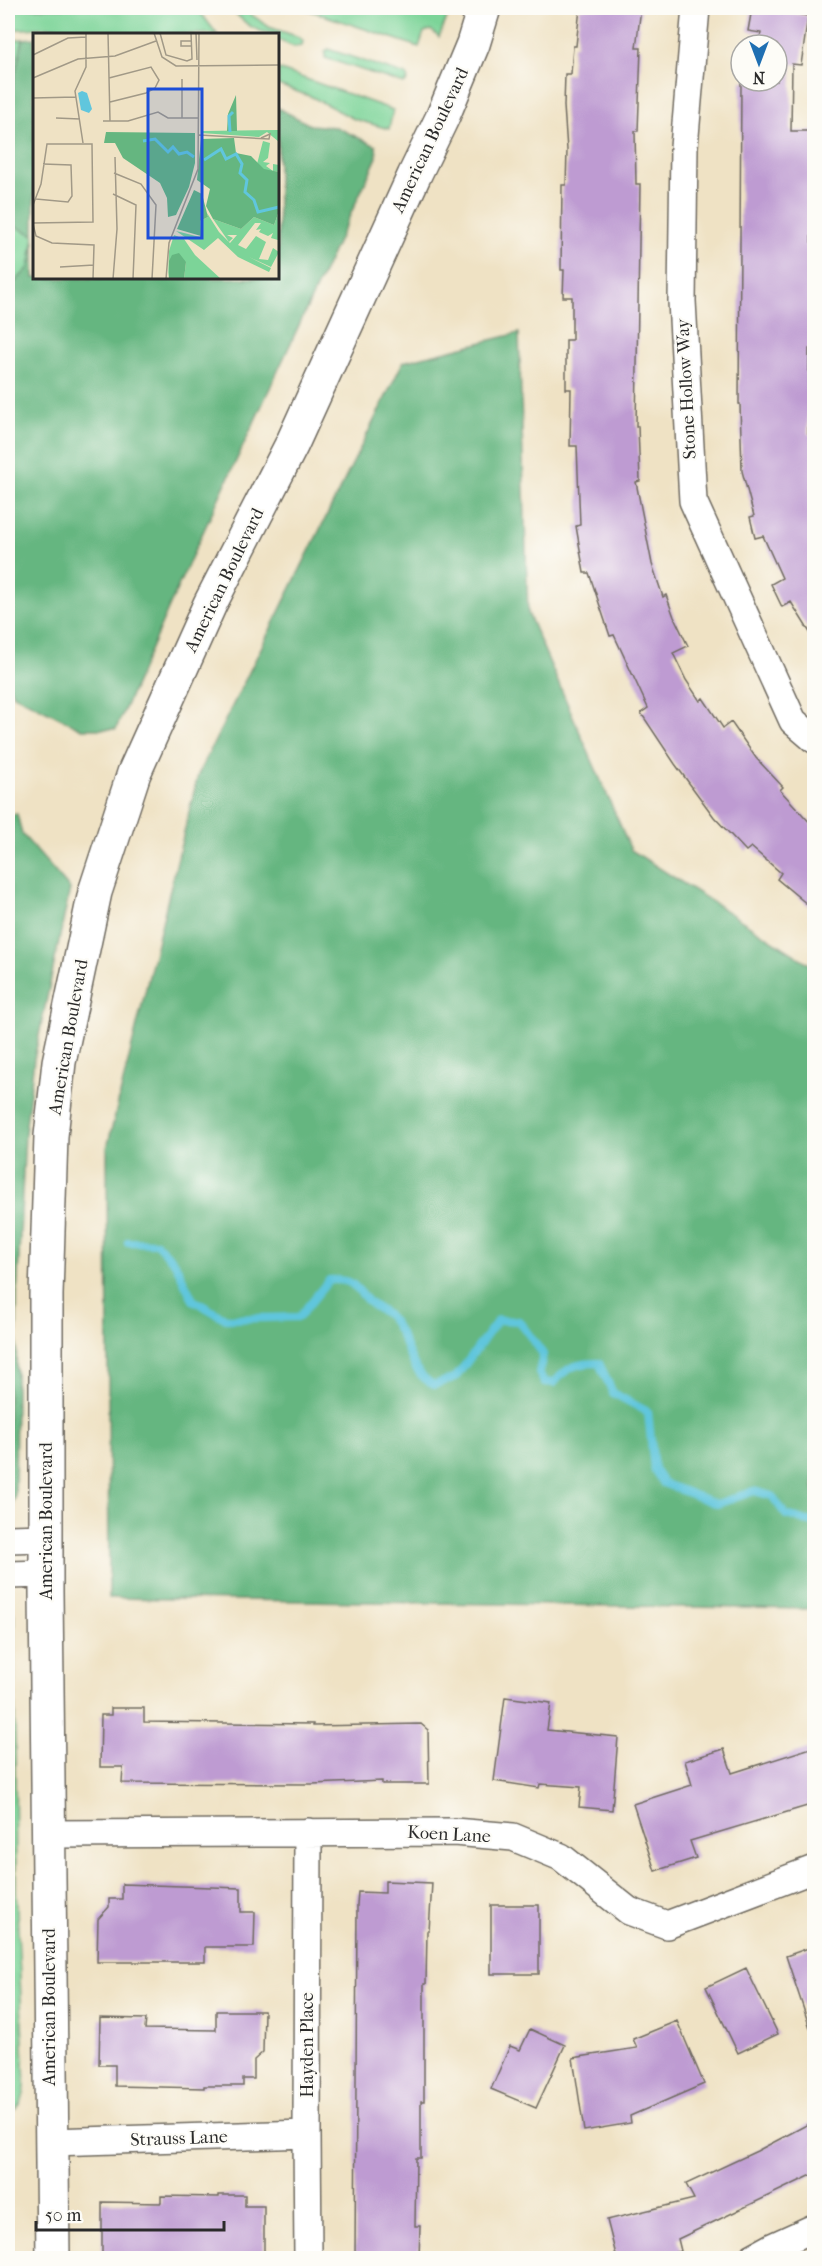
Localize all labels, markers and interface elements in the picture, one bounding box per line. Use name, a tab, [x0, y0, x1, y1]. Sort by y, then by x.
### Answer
inset map	[33, 33, 279, 279]
north arrow	[729, 33, 789, 93]
street label: American Boulevard	[387, 64, 473, 217]
text: N	[752, 68, 765, 87]
street label: Stone Hollow Way	[672, 317, 701, 460]
street label: American Boulevard	[180, 505, 269, 657]
street label: American Boulevard	[44, 957, 93, 1118]
street label: American Boulevard	[36, 1442, 57, 1601]
street label: Koen Lane	[407, 1822, 491, 1847]
street label: American Boulevard	[39, 1928, 60, 2087]
street label: Hayden Place	[297, 1992, 318, 2098]
street label: Strauss Lane	[130, 2126, 228, 2151]
scale bar	[36, 2194, 224, 2232]
text: 50 m	[45, 2205, 82, 2226]

